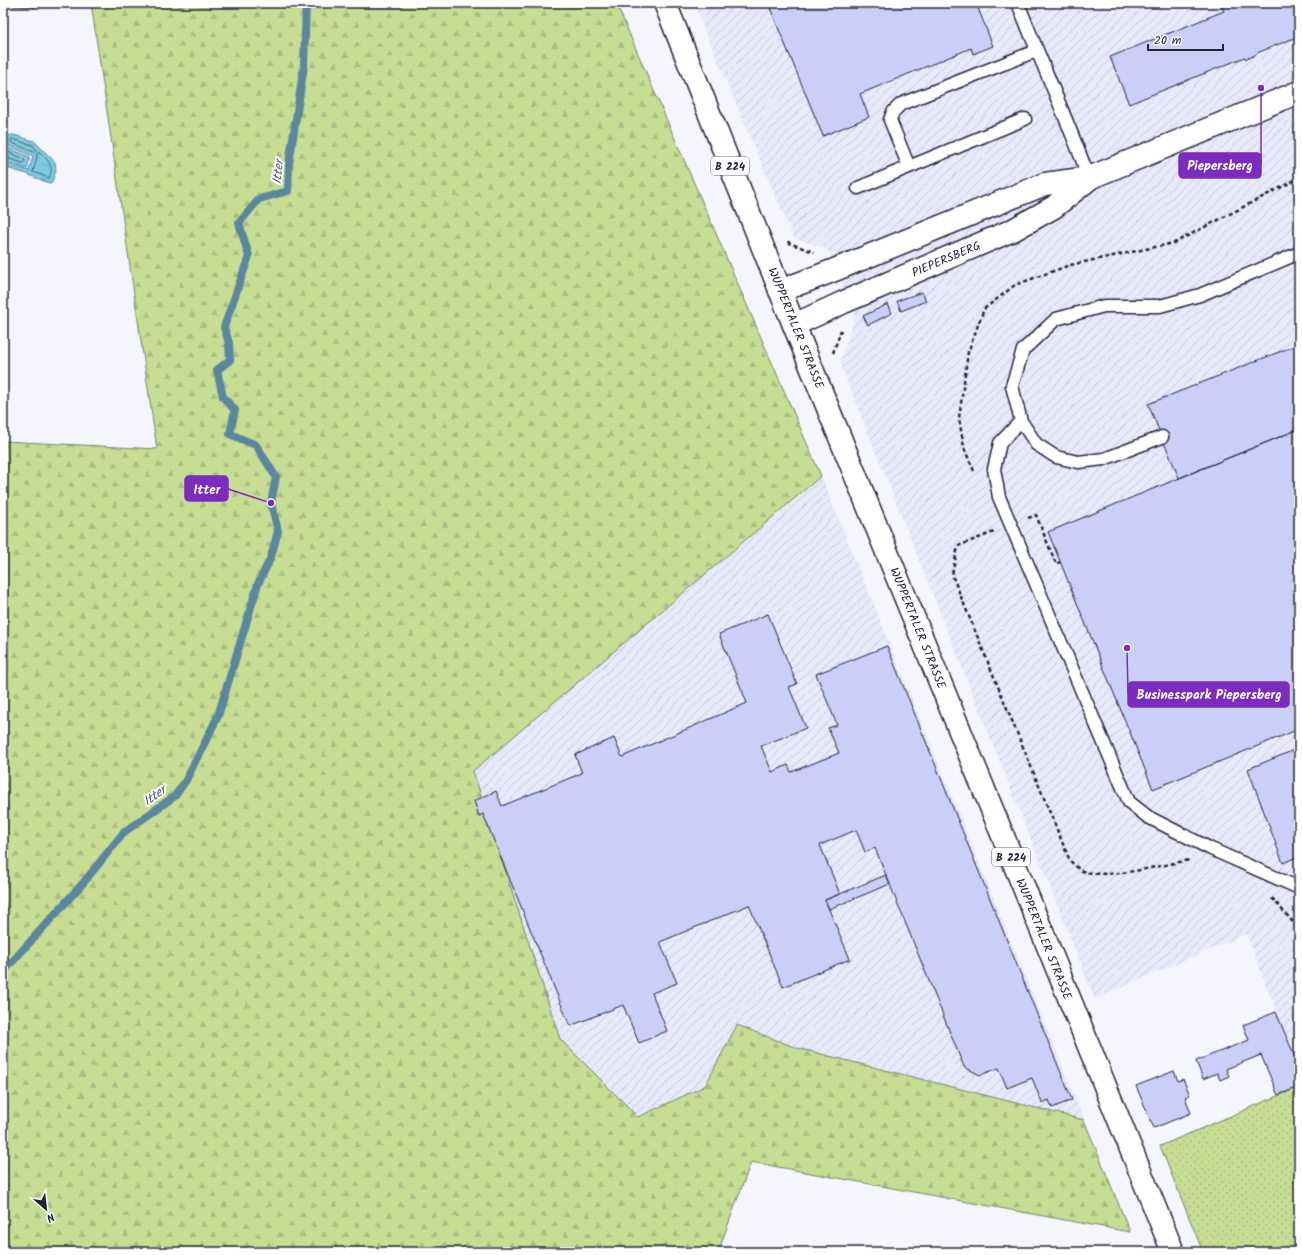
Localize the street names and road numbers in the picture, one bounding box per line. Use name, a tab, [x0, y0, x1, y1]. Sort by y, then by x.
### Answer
road number: B 224	[711, 157, 749, 175]
street label: PIEPERSBERG	[909, 236, 984, 283]
street label: WUPPERTALER STRASSE	[762, 265, 829, 393]
street label: WUPPERTALER STRASSE	[884, 565, 951, 693]
road number: B 224	[992, 848, 1030, 866]
street label: WUPPERTALER STRASSE	[1010, 876, 1077, 1004]

